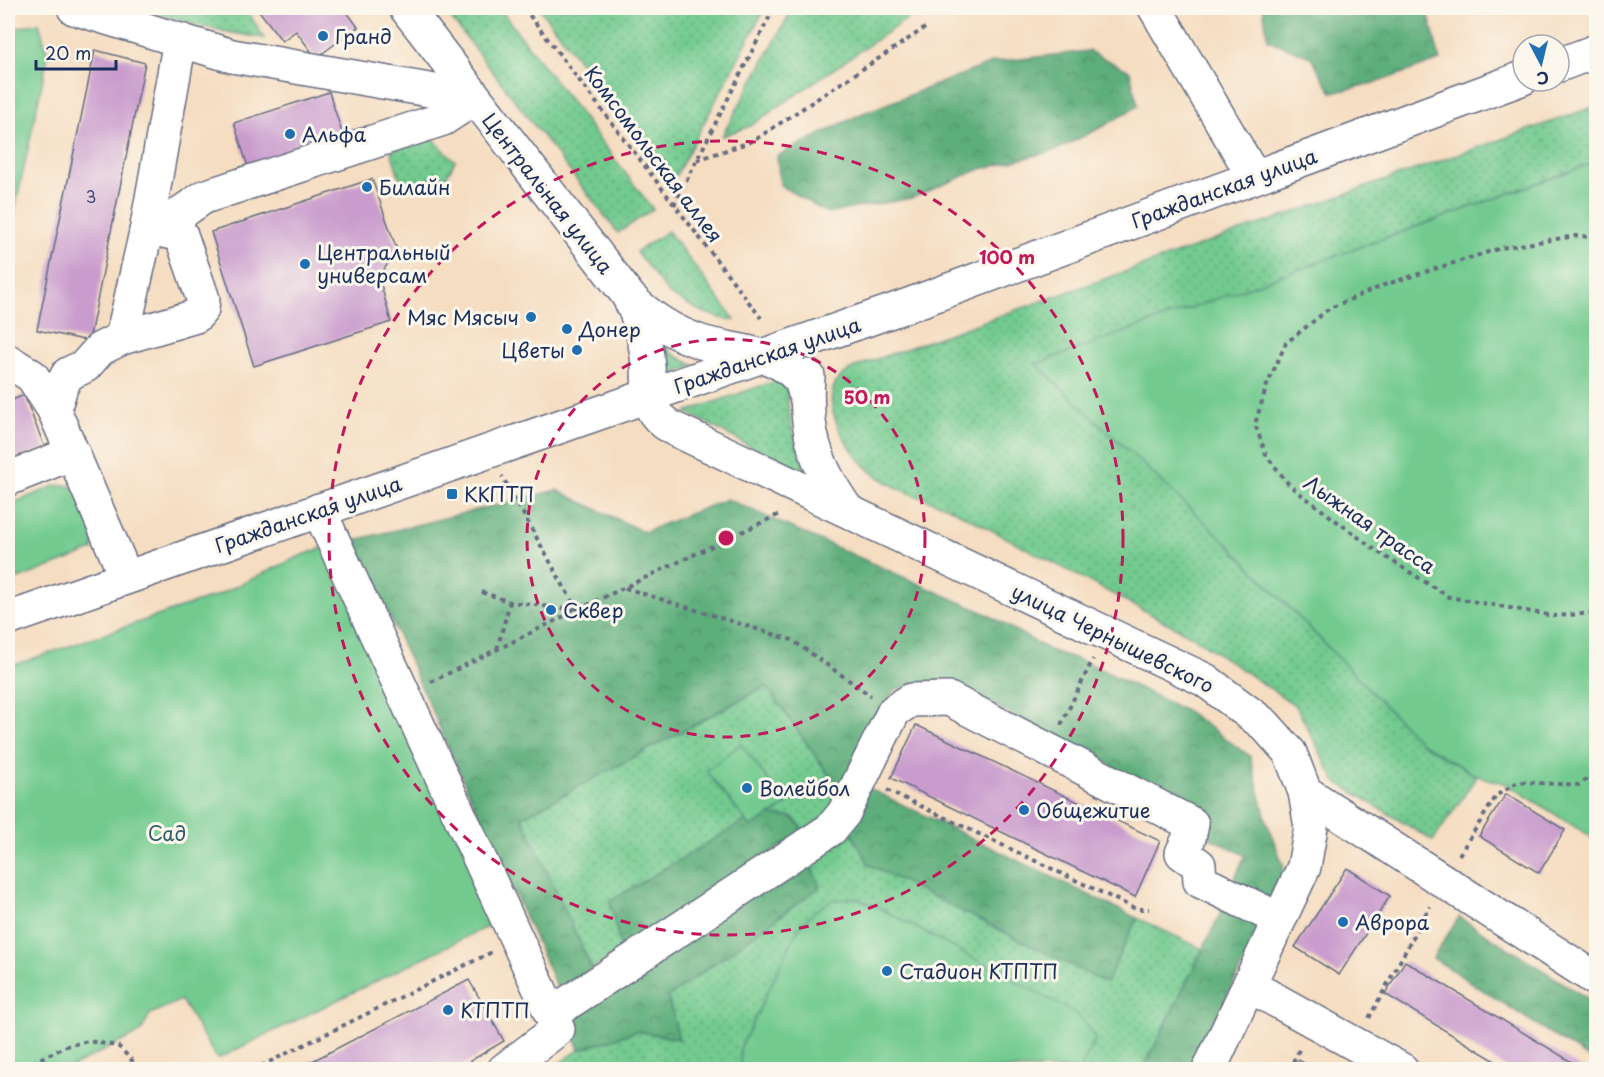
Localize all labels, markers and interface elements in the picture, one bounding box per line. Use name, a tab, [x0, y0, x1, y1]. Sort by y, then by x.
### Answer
place label: Гранд	[335, 21, 392, 51]
marker: Гранд	[316, 29, 330, 43]
scale bar	[36, 33, 116, 71]
north arrow	[1511, 33, 1571, 93]
text: 20 m	[45, 39, 91, 66]
street label: Комсомольская аллея	[578, 59, 730, 249]
text: С	[1536, 66, 1550, 92]
street label: Центральная улица	[475, 106, 621, 280]
place label: Альфа	[302, 119, 367, 149]
marker: Альфа	[283, 127, 297, 141]
street label: Гражданская улица	[1127, 140, 1321, 236]
place label: Билайн	[379, 172, 451, 202]
marker: Билайн	[360, 180, 374, 194]
house number: 3	[86, 184, 96, 208]
place label: Центральный универсам	[317, 237, 451, 290]
text: 100 m	[979, 243, 1035, 270]
marker: Центральный универсам	[298, 257, 312, 271]
place label: Мяс Мясыч	[407, 302, 519, 332]
street label: Гражданская улица	[670, 309, 865, 401]
marker: Мяс Мясыч	[524, 310, 538, 324]
place label: Донер	[578, 314, 641, 344]
marker: Донер	[560, 322, 574, 336]
place label: Цветы	[502, 335, 565, 365]
marker: Цветы	[570, 343, 584, 357]
text: 50 m	[844, 383, 890, 410]
street label: Лыжная трасса	[1298, 467, 1442, 581]
street label: Гражданская улица	[211, 468, 406, 560]
place label: ККПТП	[464, 479, 534, 509]
marker: ККПТП	[445, 487, 459, 501]
centre of rings	[716, 528, 736, 548]
street label: улица Чернышевского	[1007, 576, 1219, 700]
place label: Сквер	[563, 595, 624, 625]
marker: Сквер	[544, 603, 558, 617]
place label: Волейбол	[759, 773, 850, 803]
marker: Волейбол	[740, 781, 754, 795]
place label: Общежитие	[1036, 795, 1150, 825]
marker: Общежитие	[1017, 803, 1031, 817]
park label: Сад	[148, 818, 186, 848]
place label: Аврора	[1355, 907, 1430, 937]
marker: Аврора	[1336, 915, 1350, 929]
place label: Стадион КТПТП	[899, 956, 1058, 986]
marker: Стадион КТПТП	[880, 964, 894, 978]
place label: КТПТП	[460, 995, 530, 1025]
marker: КТПТП	[441, 1003, 455, 1017]

